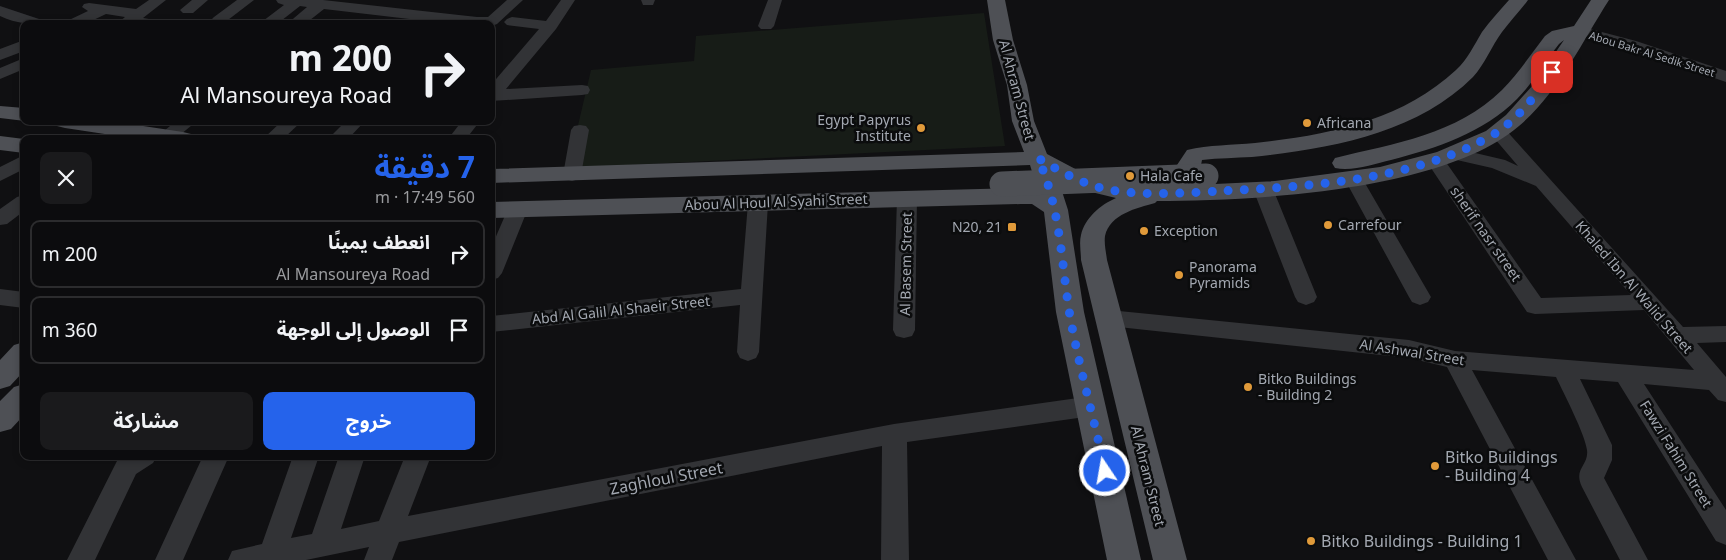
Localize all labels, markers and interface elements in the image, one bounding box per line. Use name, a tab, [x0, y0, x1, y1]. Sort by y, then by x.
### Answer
street label: Abou Bakr Al Sedik Street	[1587, 27, 1717, 80]
text: 200 m	[289, 34, 392, 81]
street label: Al Ahram Street	[995, 38, 1040, 142]
icon: right	[410, 40, 475, 105]
pin	[1531, 51, 1573, 93]
icon: arrive	[1538, 58, 1566, 86]
text: Al Mansoureya Road	[180, 79, 392, 109]
place label: Egypt Papyrus Institute	[817, 110, 911, 145]
place label: Africana	[1317, 113, 1371, 132]
marker: Africana	[1301, 117, 1313, 129]
marker: Egypt Papyrus Institute	[915, 122, 927, 134]
text: 7 دقيقة	[375, 146, 475, 187]
button: close	[40, 152, 92, 204]
place label: Hala Cafe	[1140, 166, 1203, 185]
marker: Hala Cafe	[1124, 170, 1136, 182]
street label: sherif nasr street	[1447, 182, 1526, 285]
text: 560 m · 17:49	[375, 186, 475, 208]
street label: Abou Al Houl Al Syahi Street	[684, 189, 868, 214]
street label: Al Basem Street	[895, 212, 916, 316]
place label: Carrefour	[1338, 215, 1402, 234]
street label: Khaled Ibn Al Walid Street	[1571, 216, 1697, 357]
place label: N20, 21	[952, 217, 1002, 236]
marker: Carrefour	[1322, 219, 1334, 231]
marker: N20, 21	[1006, 221, 1018, 233]
place label: Exception	[1154, 221, 1218, 240]
marker: Exception	[1138, 225, 1150, 237]
text: انعطف يمينًا	[328, 229, 430, 255]
icon: right	[445, 240, 473, 268]
text: 200 m	[42, 241, 97, 267]
place label: Panorama Pyramids	[1189, 257, 1257, 292]
text: Al Mansoureya Road	[276, 263, 430, 285]
marker: Panorama Pyramids	[1173, 269, 1185, 281]
street label: Abd Al Galil Al Shaeir Street	[531, 291, 711, 328]
text: الوصول إلى الوجهة	[277, 316, 430, 342]
icon: arrive	[445, 316, 473, 344]
text: 360 m	[42, 317, 97, 343]
street label: Al Ashwal Street	[1358, 334, 1466, 369]
place label: Bitko Buildings - Building 2	[1258, 369, 1357, 404]
marker: Bitko Buildings - Building 2	[1242, 381, 1254, 393]
button: مشاركة	[40, 392, 253, 450]
button: خروج	[263, 392, 475, 450]
street label: Fawzi Fahim Street	[1636, 396, 1717, 511]
street label: Al Ahram Street	[1127, 424, 1170, 528]
position arrow	[1078, 444, 1130, 496]
place label: Bitko Buildings - Building 4	[1445, 446, 1558, 486]
street label: Zaghloul Street	[608, 456, 725, 500]
marker: Bitko Buildings - Building 4	[1429, 460, 1441, 472]
place label: Bitko Buildings - Building 1	[1321, 530, 1523, 552]
marker: Bitko Buildings - Building 1	[1305, 535, 1317, 547]

